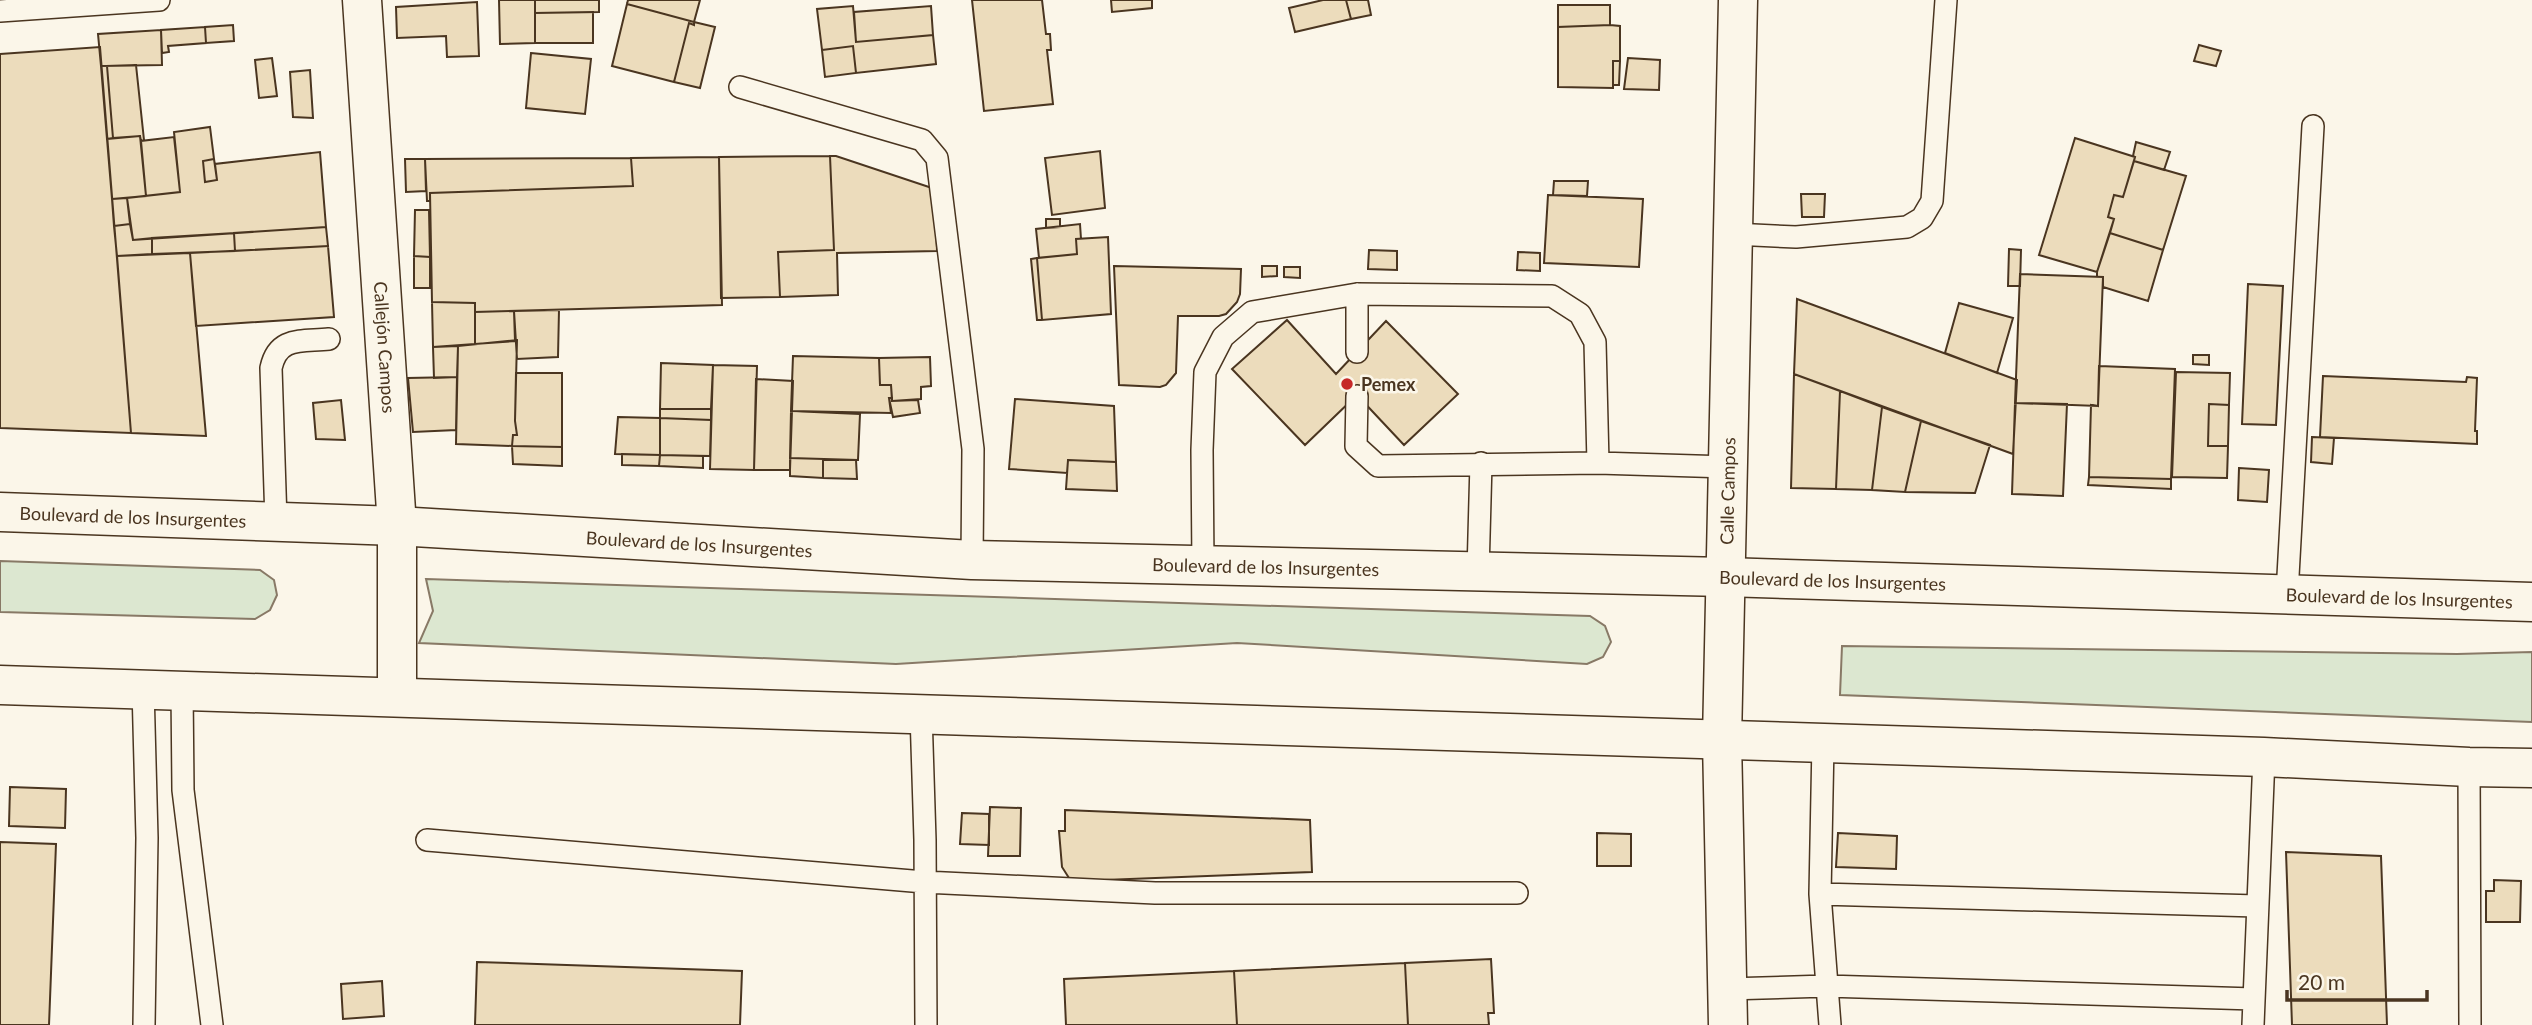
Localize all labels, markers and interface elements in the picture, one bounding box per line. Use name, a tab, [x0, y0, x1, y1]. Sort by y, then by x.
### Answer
street label: Callejón Campos	[370, 281, 400, 414]
place label: Pemex	[1361, 373, 1416, 395]
marker: Pemex	[1339, 376, 1355, 392]
street label: Calle Campos	[1715, 437, 1740, 545]
street label: Boulevard de los Insurgentes	[19, 502, 247, 532]
street label: Boulevard de los Insurgentes	[585, 526, 813, 562]
street label: Boulevard de los Insurgentes	[1152, 553, 1380, 580]
street label: Boulevard de los Insurgentes	[1719, 566, 1946, 595]
street label: Boulevard de los Insurgentes	[2285, 583, 2513, 612]
scale bar	[2287, 958, 2427, 1002]
text: 20 m	[2298, 969, 2345, 994]

